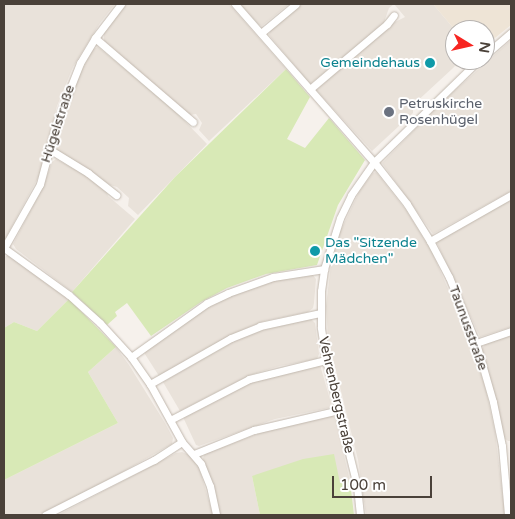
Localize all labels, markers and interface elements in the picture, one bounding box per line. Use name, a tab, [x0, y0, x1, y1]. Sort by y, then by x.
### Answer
north arrow	[445, 20, 495, 70]
text: N	[475, 40, 494, 54]
place label: Gemeindehaus	[320, 55, 420, 71]
marker: Gemeindehaus	[424, 57, 436, 69]
street label: Hügelstraße	[38, 83, 78, 165]
place label: Petruskirche Rosenhügel	[399, 96, 482, 128]
marker: Petruskirche Rosenhügel	[383, 106, 395, 118]
place label: Das "Sitzende Mädchen"	[325, 235, 417, 268]
marker: Das "Sitzende Mädchen"	[309, 245, 321, 257]
street label: Taunusstraße	[445, 283, 491, 373]
street label: Vehrenbergstraße	[314, 335, 358, 455]
scale bar	[335, 466, 435, 498]
text: 100 m	[340, 476, 386, 494]

